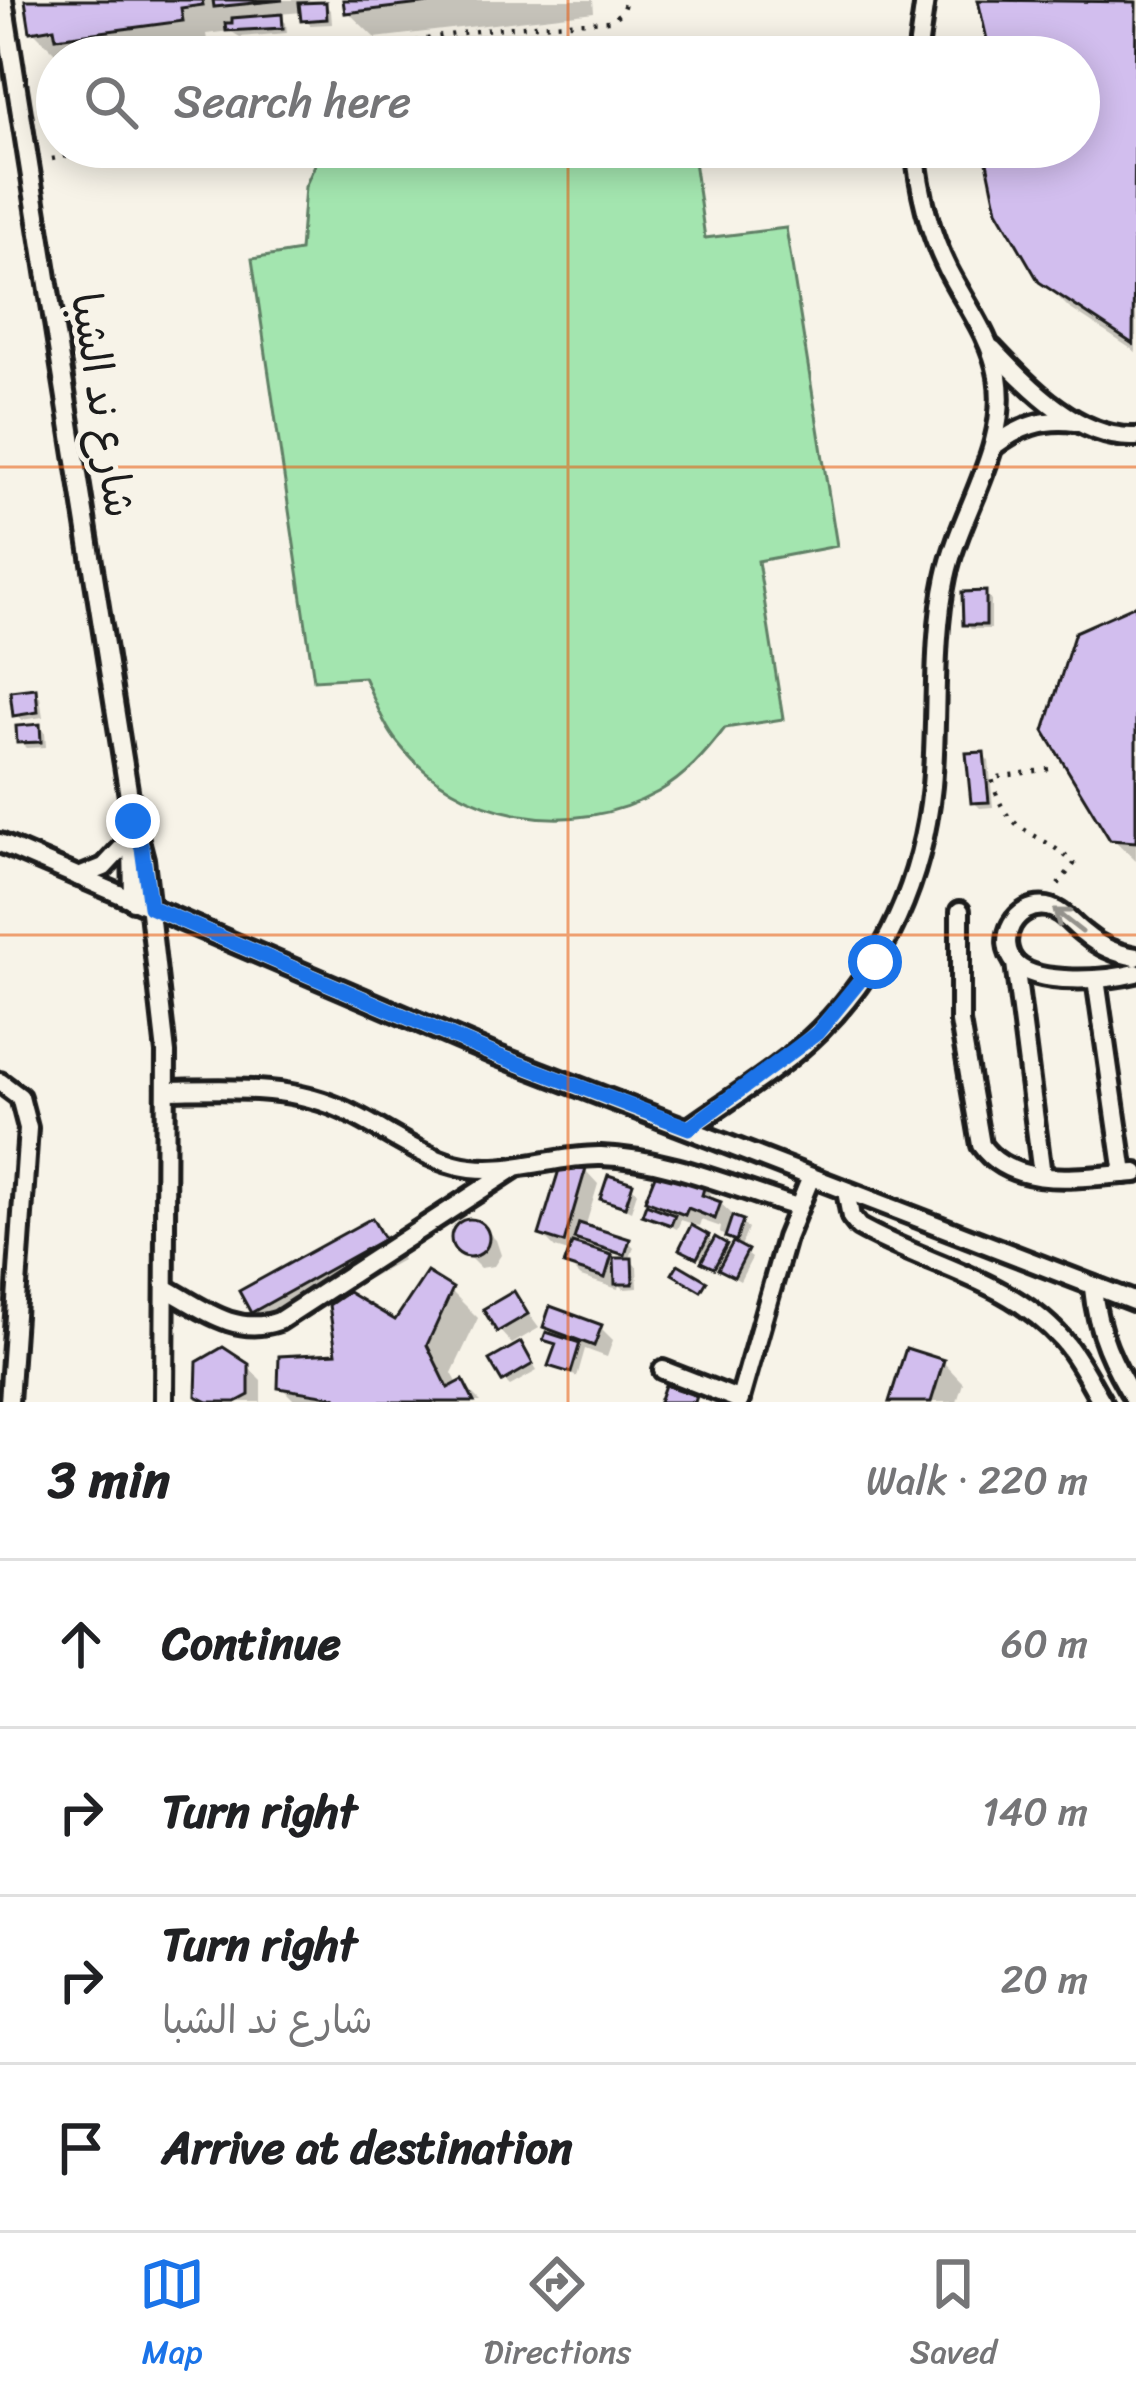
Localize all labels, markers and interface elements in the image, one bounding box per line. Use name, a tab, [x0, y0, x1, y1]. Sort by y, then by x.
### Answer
search box	[36, 36, 1100, 168]
text: Search here	[174, 62, 411, 142]
icon: search	[78, 69, 144, 135]
street label: شارع ند الشبا	[49, 287, 157, 523]
route end	[106, 794, 160, 848]
one-way arrow	[1052, 908, 1084, 935]
route start	[848, 935, 902, 989]
text: 3 min	[48, 1435, 170, 1525]
text: Walk · 220 m	[866, 1446, 1088, 1515]
text: Continue	[162, 1604, 341, 1684]
text: 60 m	[1001, 1609, 1088, 1678]
icon: ahead	[48, 1611, 114, 1677]
text: Turn right	[162, 1772, 357, 1852]
text: 140 m	[982, 1777, 1088, 1846]
icon: right	[48, 1779, 114, 1845]
text: Turn right	[162, 1905, 357, 1985]
text: 20 m	[1001, 1945, 1088, 2014]
icon: right	[48, 1947, 114, 2013]
text: شارع ند الشبا	[162, 1985, 373, 2054]
text: Arrive at destination	[162, 2108, 572, 2188]
icon: arrive	[48, 2115, 114, 2181]
tab: Map	[139, 2251, 205, 2381]
tab: Directions	[484, 2251, 631, 2381]
tab: Saved	[910, 2251, 997, 2381]

